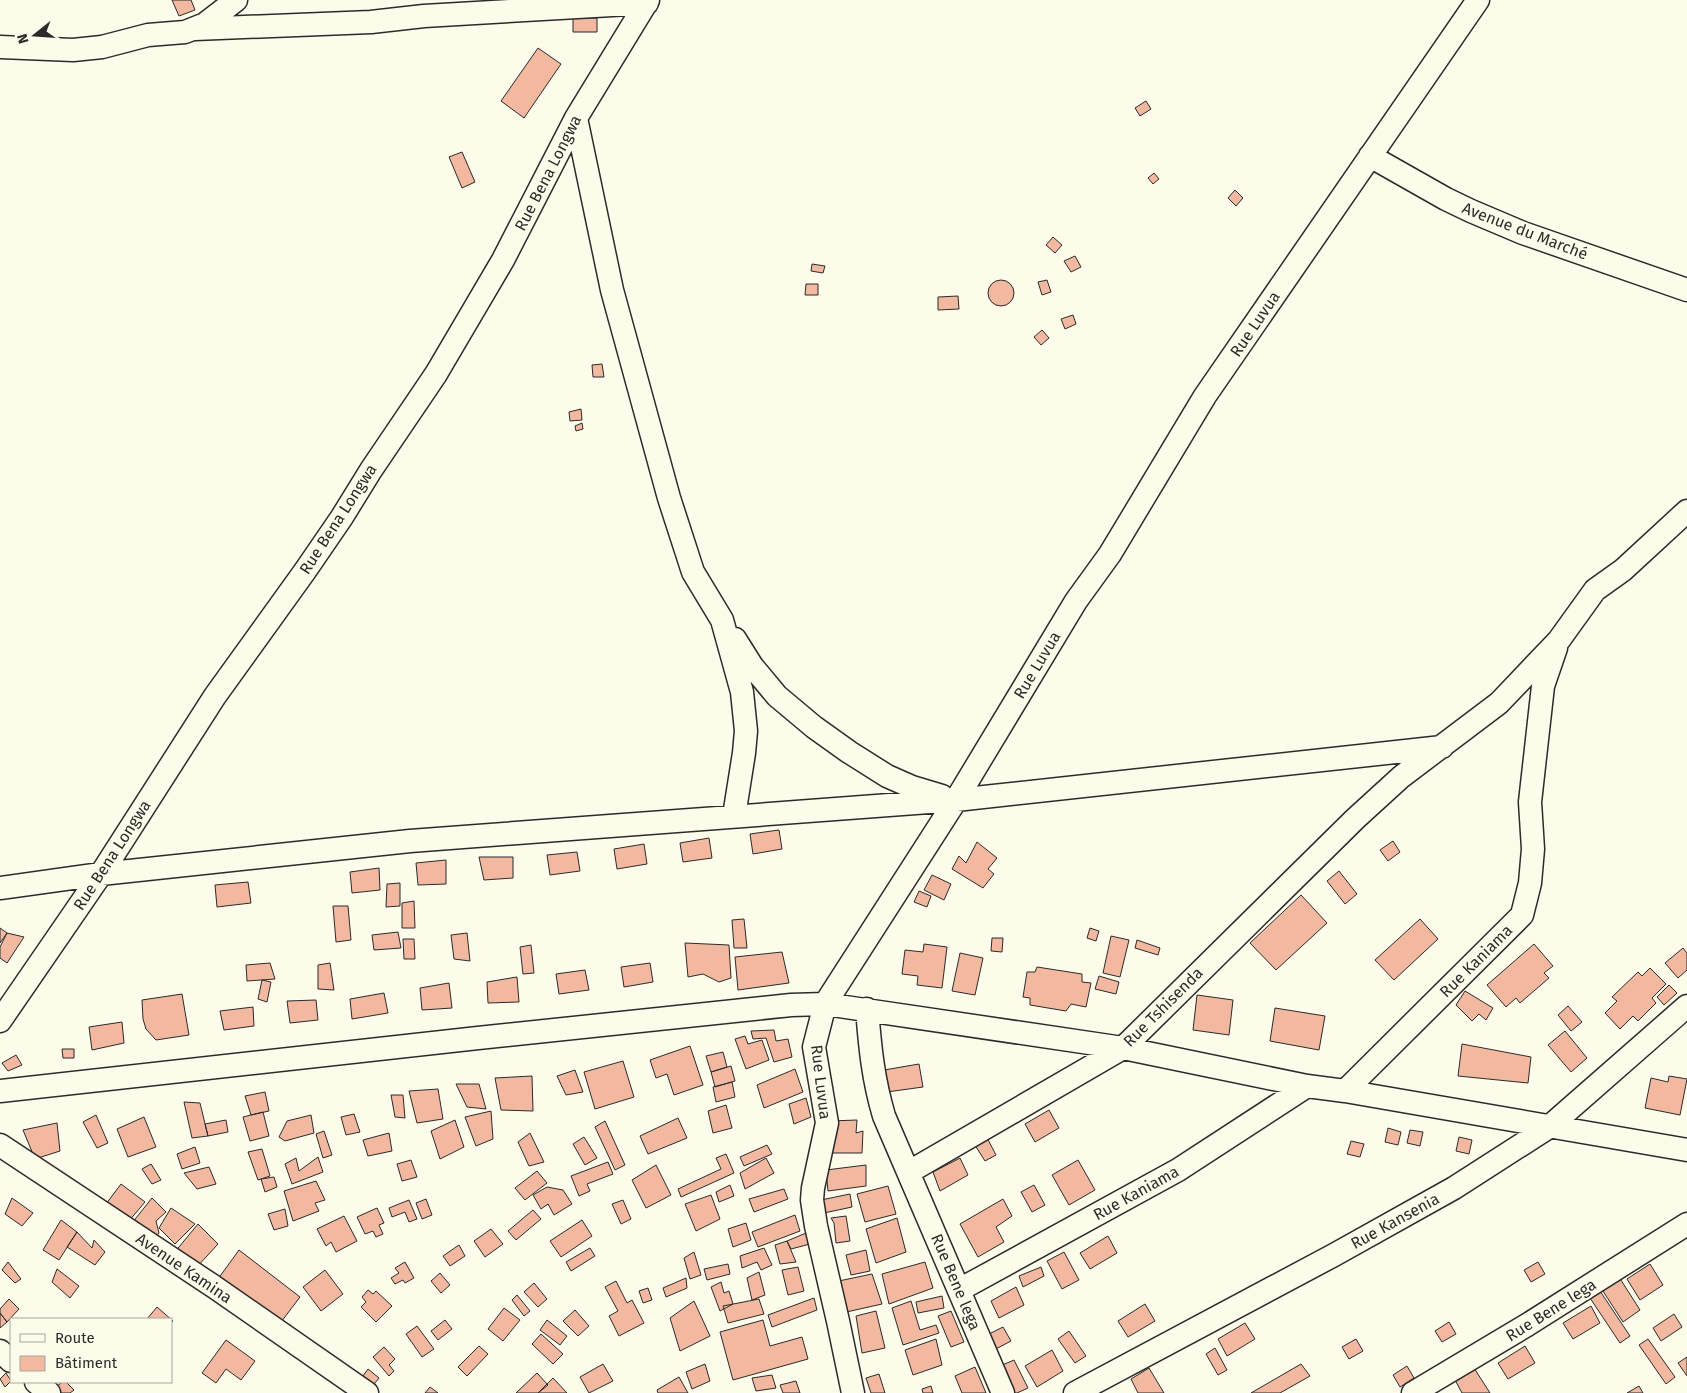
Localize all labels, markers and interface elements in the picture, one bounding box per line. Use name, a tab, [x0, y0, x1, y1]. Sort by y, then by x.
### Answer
north arrow	[10, 10, 60, 60]
text: N	[14, 32, 33, 46]
street label: Rue Bena Longwa	[511, 112, 585, 234]
street label: Avenue du Marché	[1459, 198, 1591, 264]
street label: Rue Luvua	[1226, 288, 1284, 360]
street label: Rue Bena Longwa	[295, 460, 381, 578]
street label: Rue Luvua	[1010, 628, 1064, 702]
street label: Rue Bena Longwa	[69, 796, 155, 914]
street label: Rue Kaniama	[1436, 921, 1516, 1001]
street label: Rue Tshisenda	[1119, 963, 1207, 1051]
street label: Rue Luvua	[807, 1044, 835, 1120]
street label: Rue Kaniama	[1090, 1162, 1182, 1224]
street label: Rue Kansenia	[1347, 1189, 1443, 1253]
street label: Avenue Kamina	[132, 1229, 236, 1307]
street label: Rue Bene lega	[927, 1231, 985, 1333]
street label: Rue Bene lega	[1502, 1275, 1600, 1345]
legend	[10, 1318, 172, 1383]
text: Route	[55, 1329, 95, 1347]
text: Bâtiment	[55, 1354, 118, 1372]

